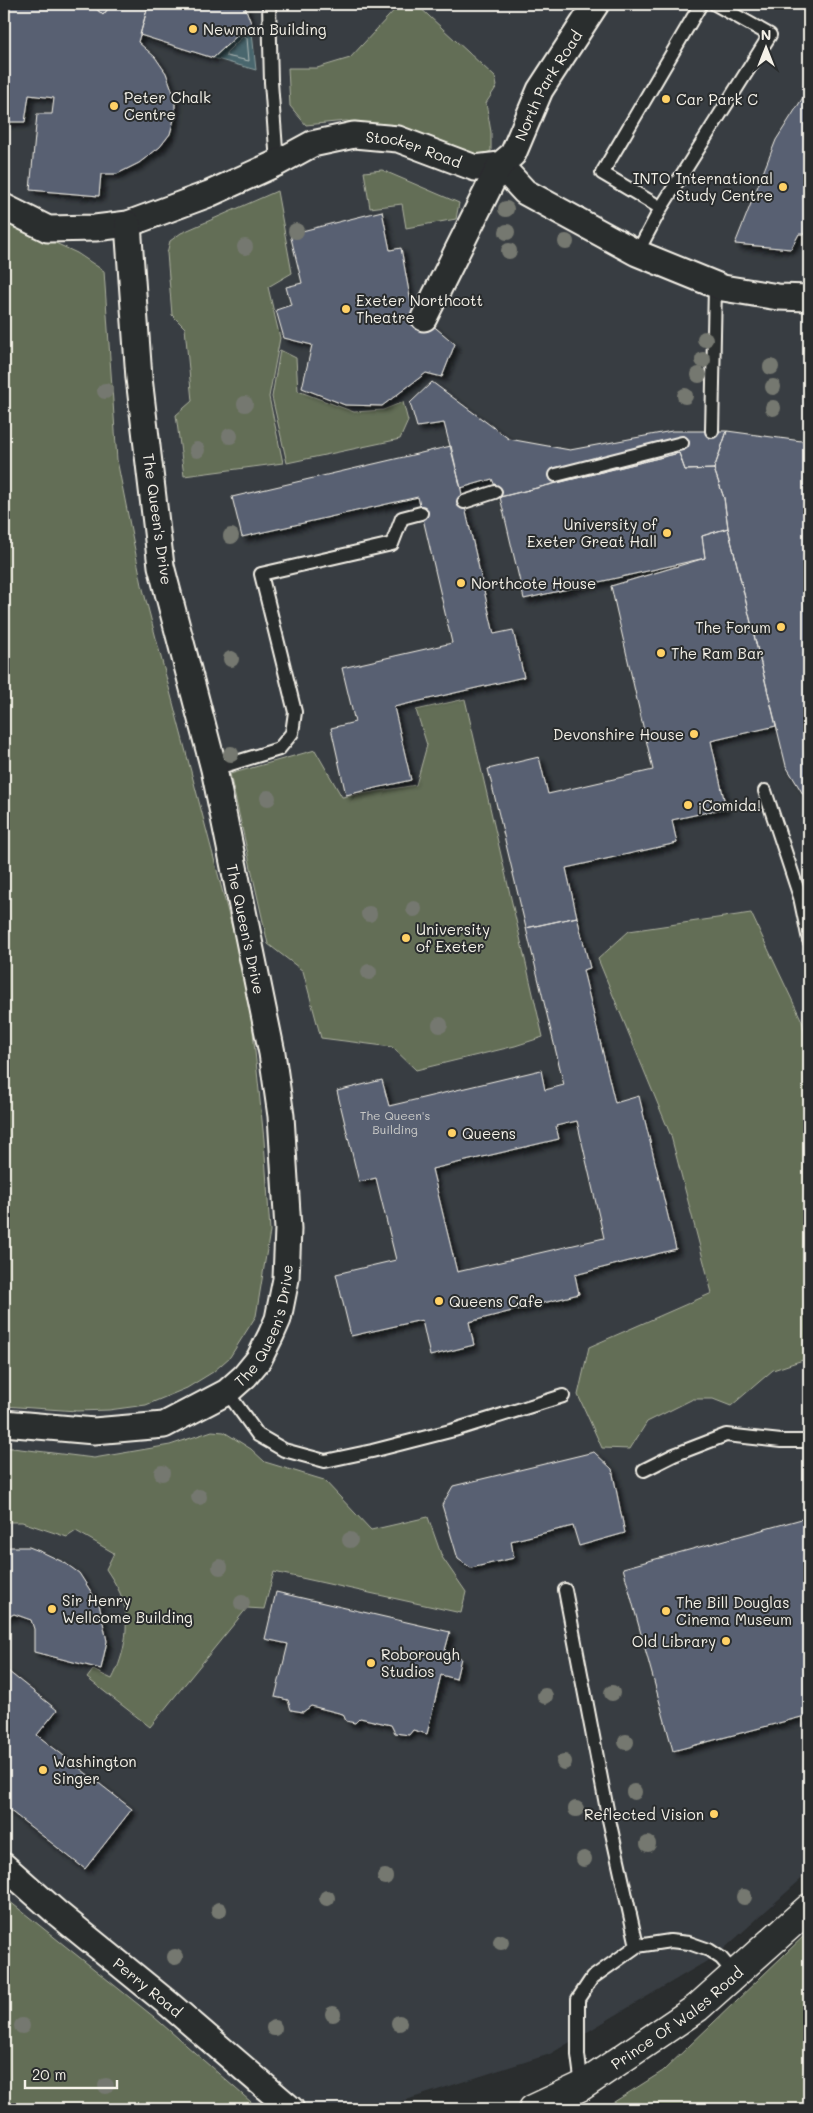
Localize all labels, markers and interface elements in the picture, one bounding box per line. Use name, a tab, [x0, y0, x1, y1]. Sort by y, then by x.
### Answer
place label: Newman Building	[203, 19, 327, 39]
north arrow	[740, 22, 790, 72]
marker: Newman Building	[187, 23, 199, 35]
text: N	[761, 25, 771, 44]
street label: North Park Road	[510, 26, 586, 144]
place label: Peter Chalk Centre	[124, 87, 211, 124]
place label: Car Park C	[676, 89, 758, 109]
marker: Car Park C	[660, 93, 672, 105]
marker: Peter Chalk Centre	[108, 100, 120, 112]
street label: Stocker Road	[365, 126, 465, 172]
place label: INTO International Study Centre	[633, 168, 773, 205]
marker: INTO International Study Centre	[777, 181, 789, 193]
place label: Exeter Northcott Theatre	[356, 290, 483, 327]
marker: Exeter Northcott Theatre	[340, 303, 352, 315]
street label: The Queen's Drive	[139, 452, 177, 586]
place label: University of Exeter Great Hall	[527, 514, 658, 551]
marker: University of Exeter Great Hall	[661, 527, 673, 539]
place label: Northcote House	[471, 573, 596, 593]
marker: Northcote House	[455, 577, 467, 589]
place label: The Forum	[695, 617, 771, 637]
marker: The Forum	[775, 621, 787, 633]
place label: The Ram Bar	[671, 643, 764, 663]
marker: The Ram Bar	[655, 647, 667, 659]
place label: Devonshire House	[553, 724, 684, 744]
marker: Devonshire House	[688, 728, 700, 740]
place label: ¡Comida!	[698, 795, 761, 815]
marker: ¡Comida!	[682, 799, 694, 811]
street label: The Queen's Drive	[222, 862, 270, 996]
place label: University of Exeter	[416, 919, 490, 956]
marker: University of Exeter	[400, 932, 412, 944]
house number: The Queen's Building	[360, 1107, 430, 1137]
place label: Queens	[462, 1123, 516, 1143]
marker: Queens	[446, 1127, 458, 1139]
street label: The Queen's Drive	[230, 1264, 297, 1391]
place label: Queens Cafe	[449, 1291, 543, 1311]
marker: Queens Cafe	[433, 1295, 445, 1307]
place label: Sir Henry Wellcome Building	[62, 1590, 193, 1627]
place label: The Bill Douglas Cinema Museum	[676, 1592, 792, 1629]
marker: Sir Henry Wellcome Building	[46, 1603, 58, 1615]
marker: The Bill Douglas Cinema Museum	[660, 1605, 672, 1617]
place label: Old Library	[632, 1631, 716, 1651]
marker: Old Library	[720, 1635, 732, 1647]
place label: Roborough Studios	[381, 1644, 460, 1681]
marker: Roborough Studios	[365, 1657, 377, 1669]
place label: Washington Singer	[53, 1751, 137, 1788]
marker: Washington Singer	[37, 1764, 49, 1776]
place label: Reflected Vision	[584, 1804, 704, 1824]
marker: Reflected Vision	[708, 1808, 720, 1820]
street label: Perry Road	[109, 1953, 187, 2021]
street label: Prince Of Wales Road	[607, 1962, 747, 2074]
scale bar	[25, 2058, 118, 2090]
text: 20 m	[32, 2064, 66, 2084]

